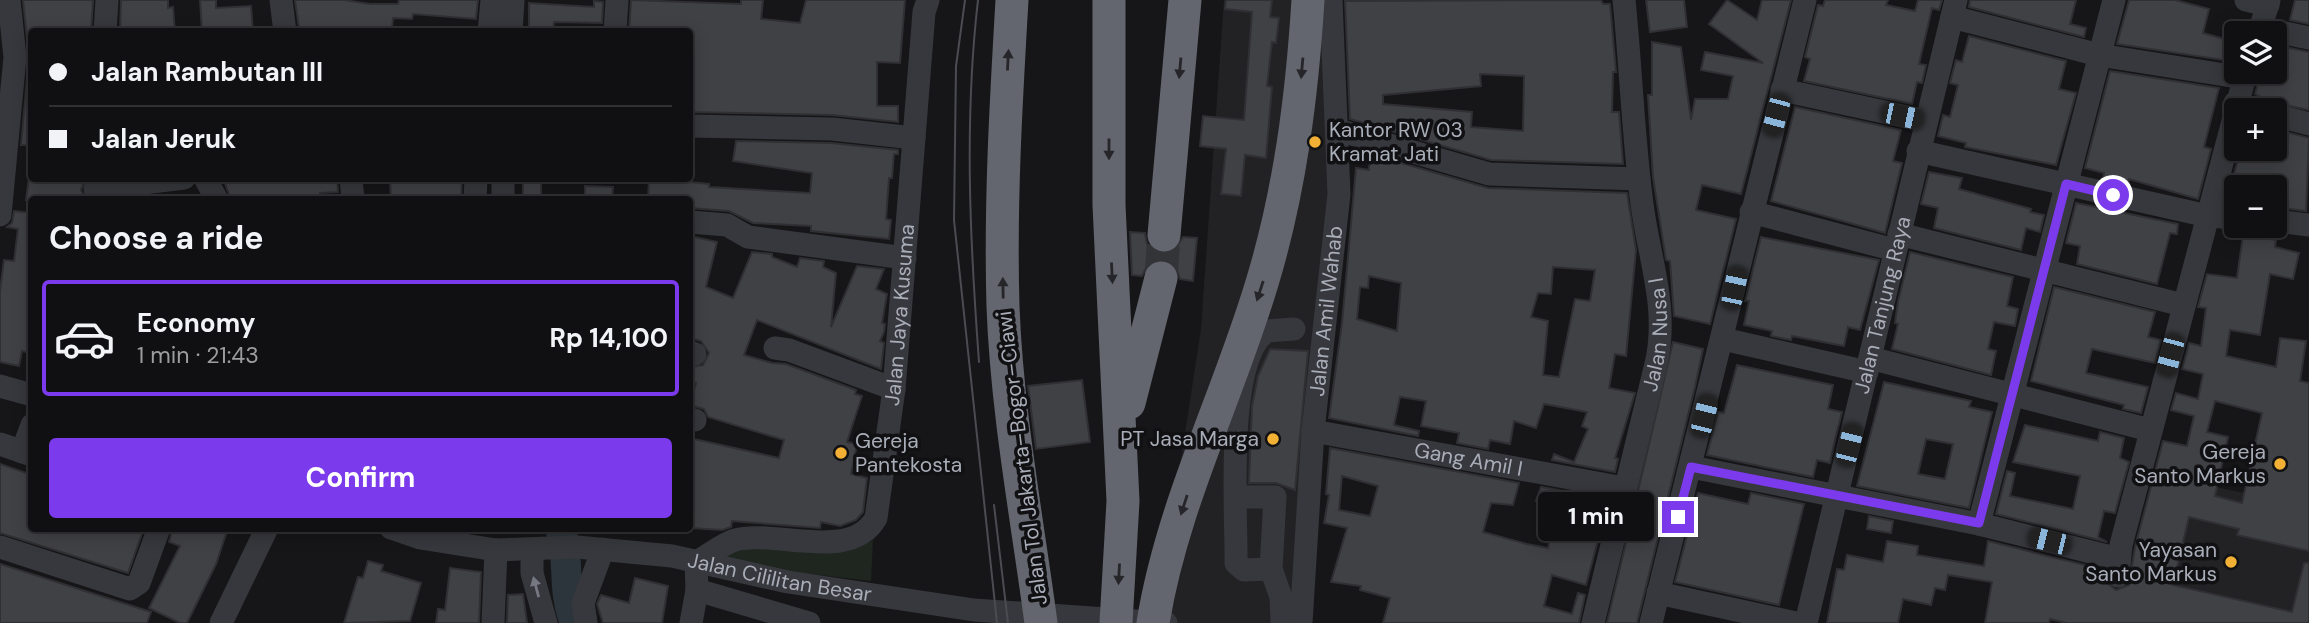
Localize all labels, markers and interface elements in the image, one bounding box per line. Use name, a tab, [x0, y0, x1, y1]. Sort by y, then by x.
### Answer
map controls	[2224, 21, 2287, 238]
button: layers	[2224, 21, 2287, 84]
one-way arrow	[1003, 49, 1014, 71]
text: Jalan Rambutan III	[91, 55, 323, 89]
one-way arrow	[1174, 57, 1185, 79]
one-way arrow	[1296, 57, 1307, 79]
car	[1761, 92, 1792, 138]
button: +	[2224, 98, 2287, 161]
car	[1880, 101, 1925, 131]
place label: Kantor RW 03 Kramat Jati	[1329, 116, 1463, 168]
text: Jalan Jeruk	[91, 122, 236, 156]
marker: Kantor RW 03 Kramat Jati	[1307, 134, 1323, 150]
one-way arrow	[1103, 138, 1115, 160]
button: −	[2224, 175, 2287, 238]
route start	[2097, 179, 2129, 211]
street label: Jalan Tanjung Raya	[1848, 213, 1917, 397]
text: Choose a ride	[49, 217, 264, 259]
street label: Jalan Jaya Kusuma	[878, 223, 921, 407]
street label: Jalan Amil Wahab	[1303, 224, 1349, 398]
one-way arrow	[1107, 262, 1118, 284]
car	[1720, 265, 1749, 311]
street label: Jalan Nusa I	[1636, 275, 1674, 394]
one-way arrow	[997, 276, 1009, 298]
one-way arrow	[1254, 280, 1265, 301]
text: Economy	[137, 306, 255, 340]
icon: car	[53, 307, 116, 370]
street label: Jalan Tol Jakarta–Bogor–Ciawi	[990, 309, 1054, 607]
text: Rp 14,100	[550, 321, 668, 355]
car	[2155, 332, 2186, 378]
text: 1 min · 21:43	[137, 340, 259, 370]
car	[1689, 393, 1720, 439]
car	[1834, 422, 1865, 468]
place label: PT Jasa Marga	[1120, 425, 1259, 453]
place label: Gereja Pantekosta	[855, 427, 962, 479]
marker: PT Jasa Marga	[1265, 431, 1281, 447]
street label: Gang Amil I	[1412, 436, 1525, 483]
button: Confirm	[49, 438, 672, 518]
place label: Gereja Santo Markus	[2134, 438, 2266, 490]
marker: Gereja Pantekosta	[833, 445, 849, 461]
marker: Gereja Santo Markus	[2272, 456, 2288, 472]
callout: 1 min	[1538, 492, 1654, 542]
one-way arrow	[1178, 495, 1188, 516]
text: 1 min	[1568, 501, 1624, 531]
route end	[1662, 501, 1694, 533]
car	[2027, 526, 2072, 556]
place label: Yayasan Santo Markus	[2085, 536, 2217, 588]
street label: Jalan Cililitan Besar	[685, 546, 874, 608]
marker: Yayasan Santo Markus	[2223, 554, 2239, 570]
one-way arrow	[1114, 563, 1125, 585]
one-way arrow	[530, 576, 541, 598]

